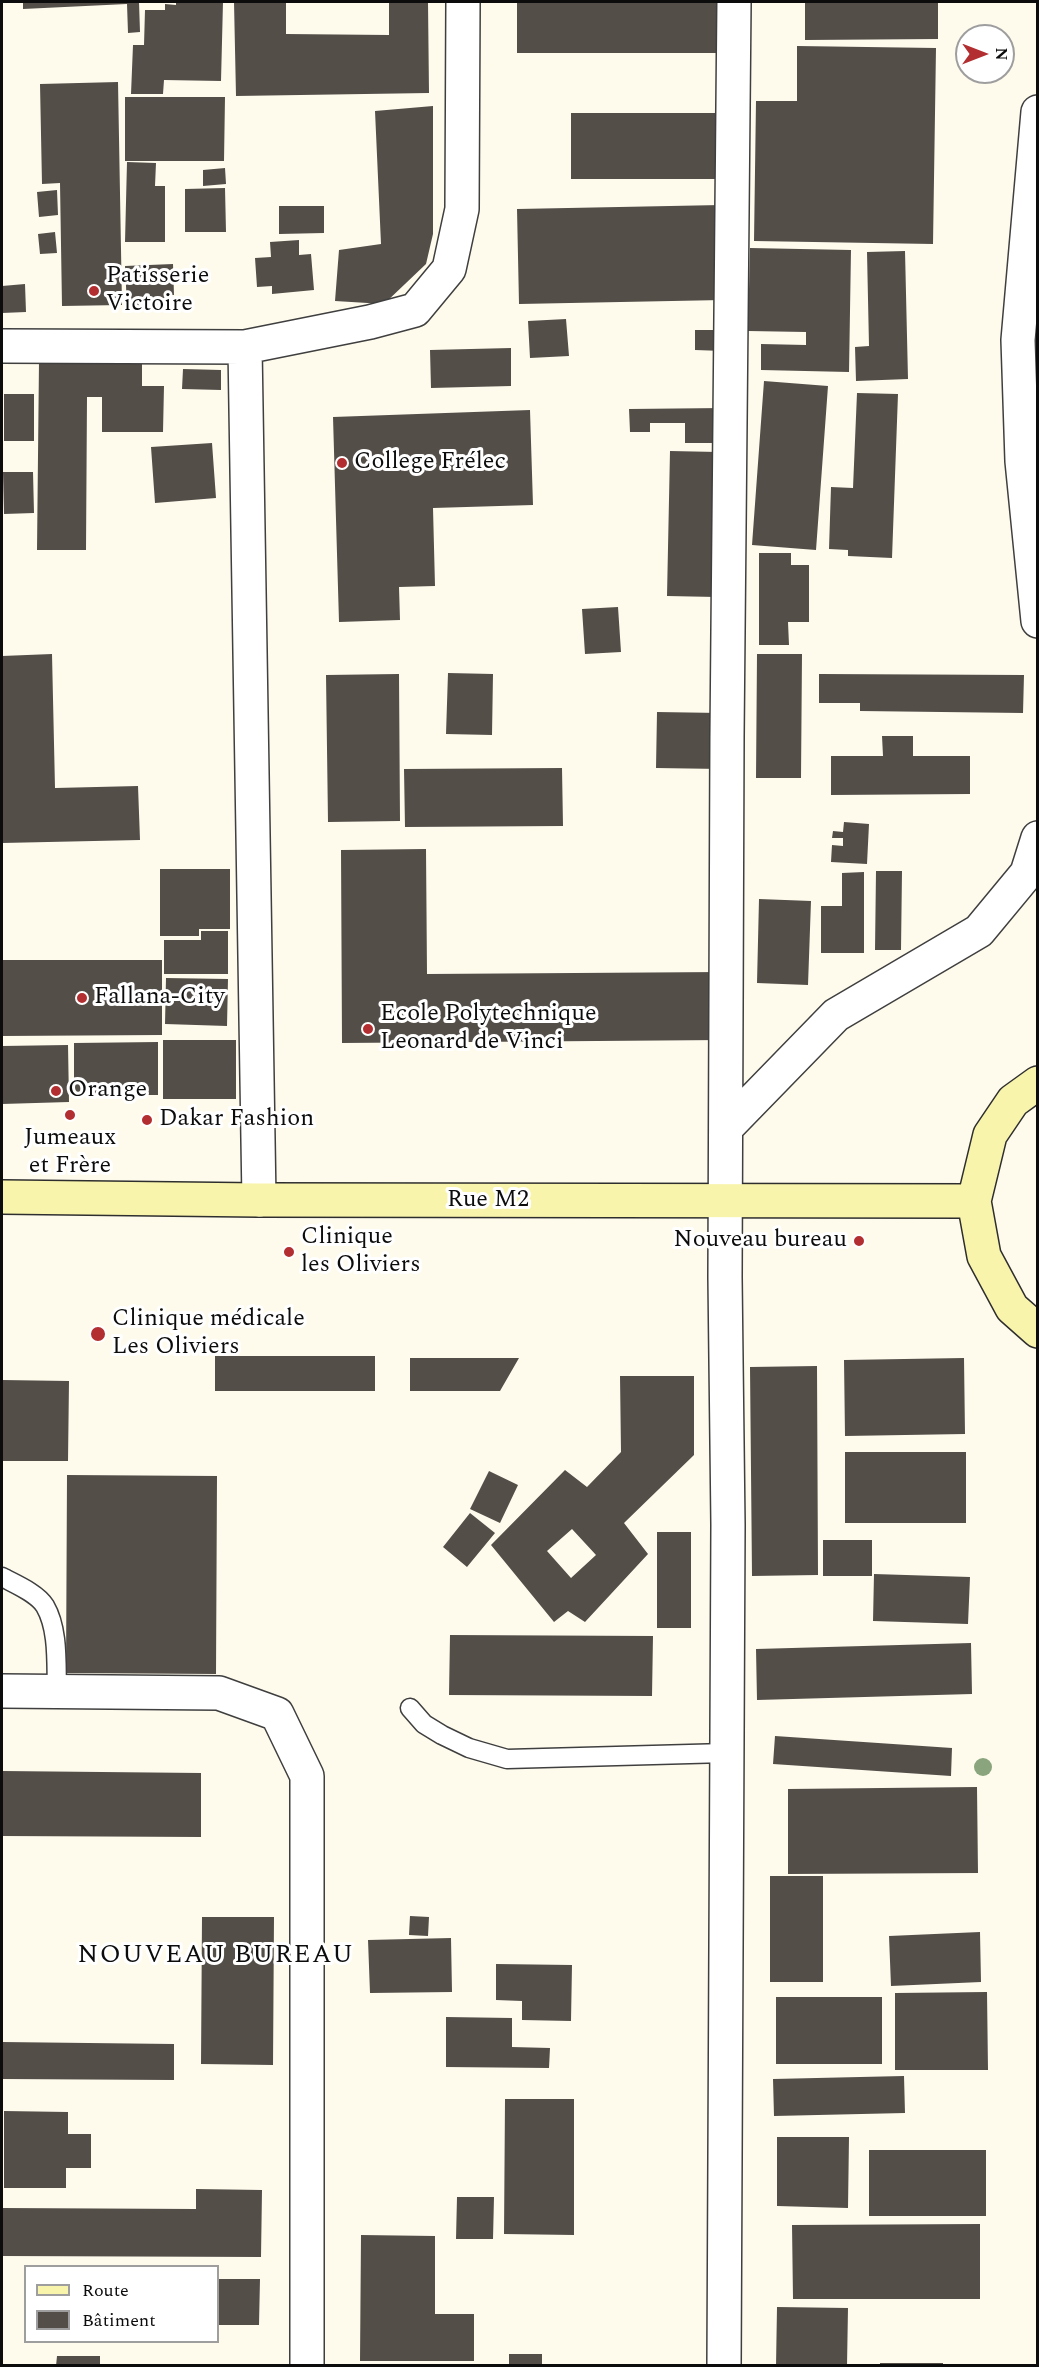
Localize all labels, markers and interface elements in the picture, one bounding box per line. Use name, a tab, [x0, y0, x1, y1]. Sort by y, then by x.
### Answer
north arrow	[955, 24, 1015, 84]
text: N	[989, 47, 1013, 61]
place label: Patisserie Victoire	[106, 263, 209, 319]
marker: Patisserie Victoire	[87, 284, 101, 298]
place label: College Frélec	[354, 449, 506, 477]
marker: College Frélec	[335, 456, 349, 470]
place label: Fallana-City	[94, 984, 225, 1012]
marker: Fallana-City	[75, 991, 89, 1005]
place label: Ecole Polytechnique Leonard de Vinci	[380, 1001, 597, 1057]
marker: Ecole Polytechnique Leonard de Vinci	[361, 1022, 375, 1036]
place label: Orange	[68, 1077, 147, 1105]
marker: Orange	[49, 1084, 63, 1098]
place label: Dakar Fashion	[159, 1106, 314, 1134]
marker: Jumeaux et Frère	[63, 1108, 77, 1122]
marker: Dakar Fashion	[140, 1113, 154, 1127]
place label: Jumeaux et Frère	[24, 1125, 116, 1181]
street label: Rue M2	[447, 1187, 529, 1215]
place label: Clinique les Oliviers	[301, 1224, 421, 1280]
place label: Nouveau bureau	[674, 1227, 847, 1255]
marker: Nouveau bureau	[852, 1234, 866, 1248]
marker: Clinique les Oliviers	[282, 1245, 296, 1259]
place label: Clinique médicale Les Oliviers	[112, 1306, 305, 1362]
marker: Clinique médicale Les Oliviers	[89, 1325, 107, 1343]
district label: NOUVEAU BUREAU	[78, 1941, 354, 1973]
legend	[24, 2265, 219, 2343]
text: Route	[82, 2277, 129, 2304]
text: Bâtiment	[82, 2307, 156, 2334]

